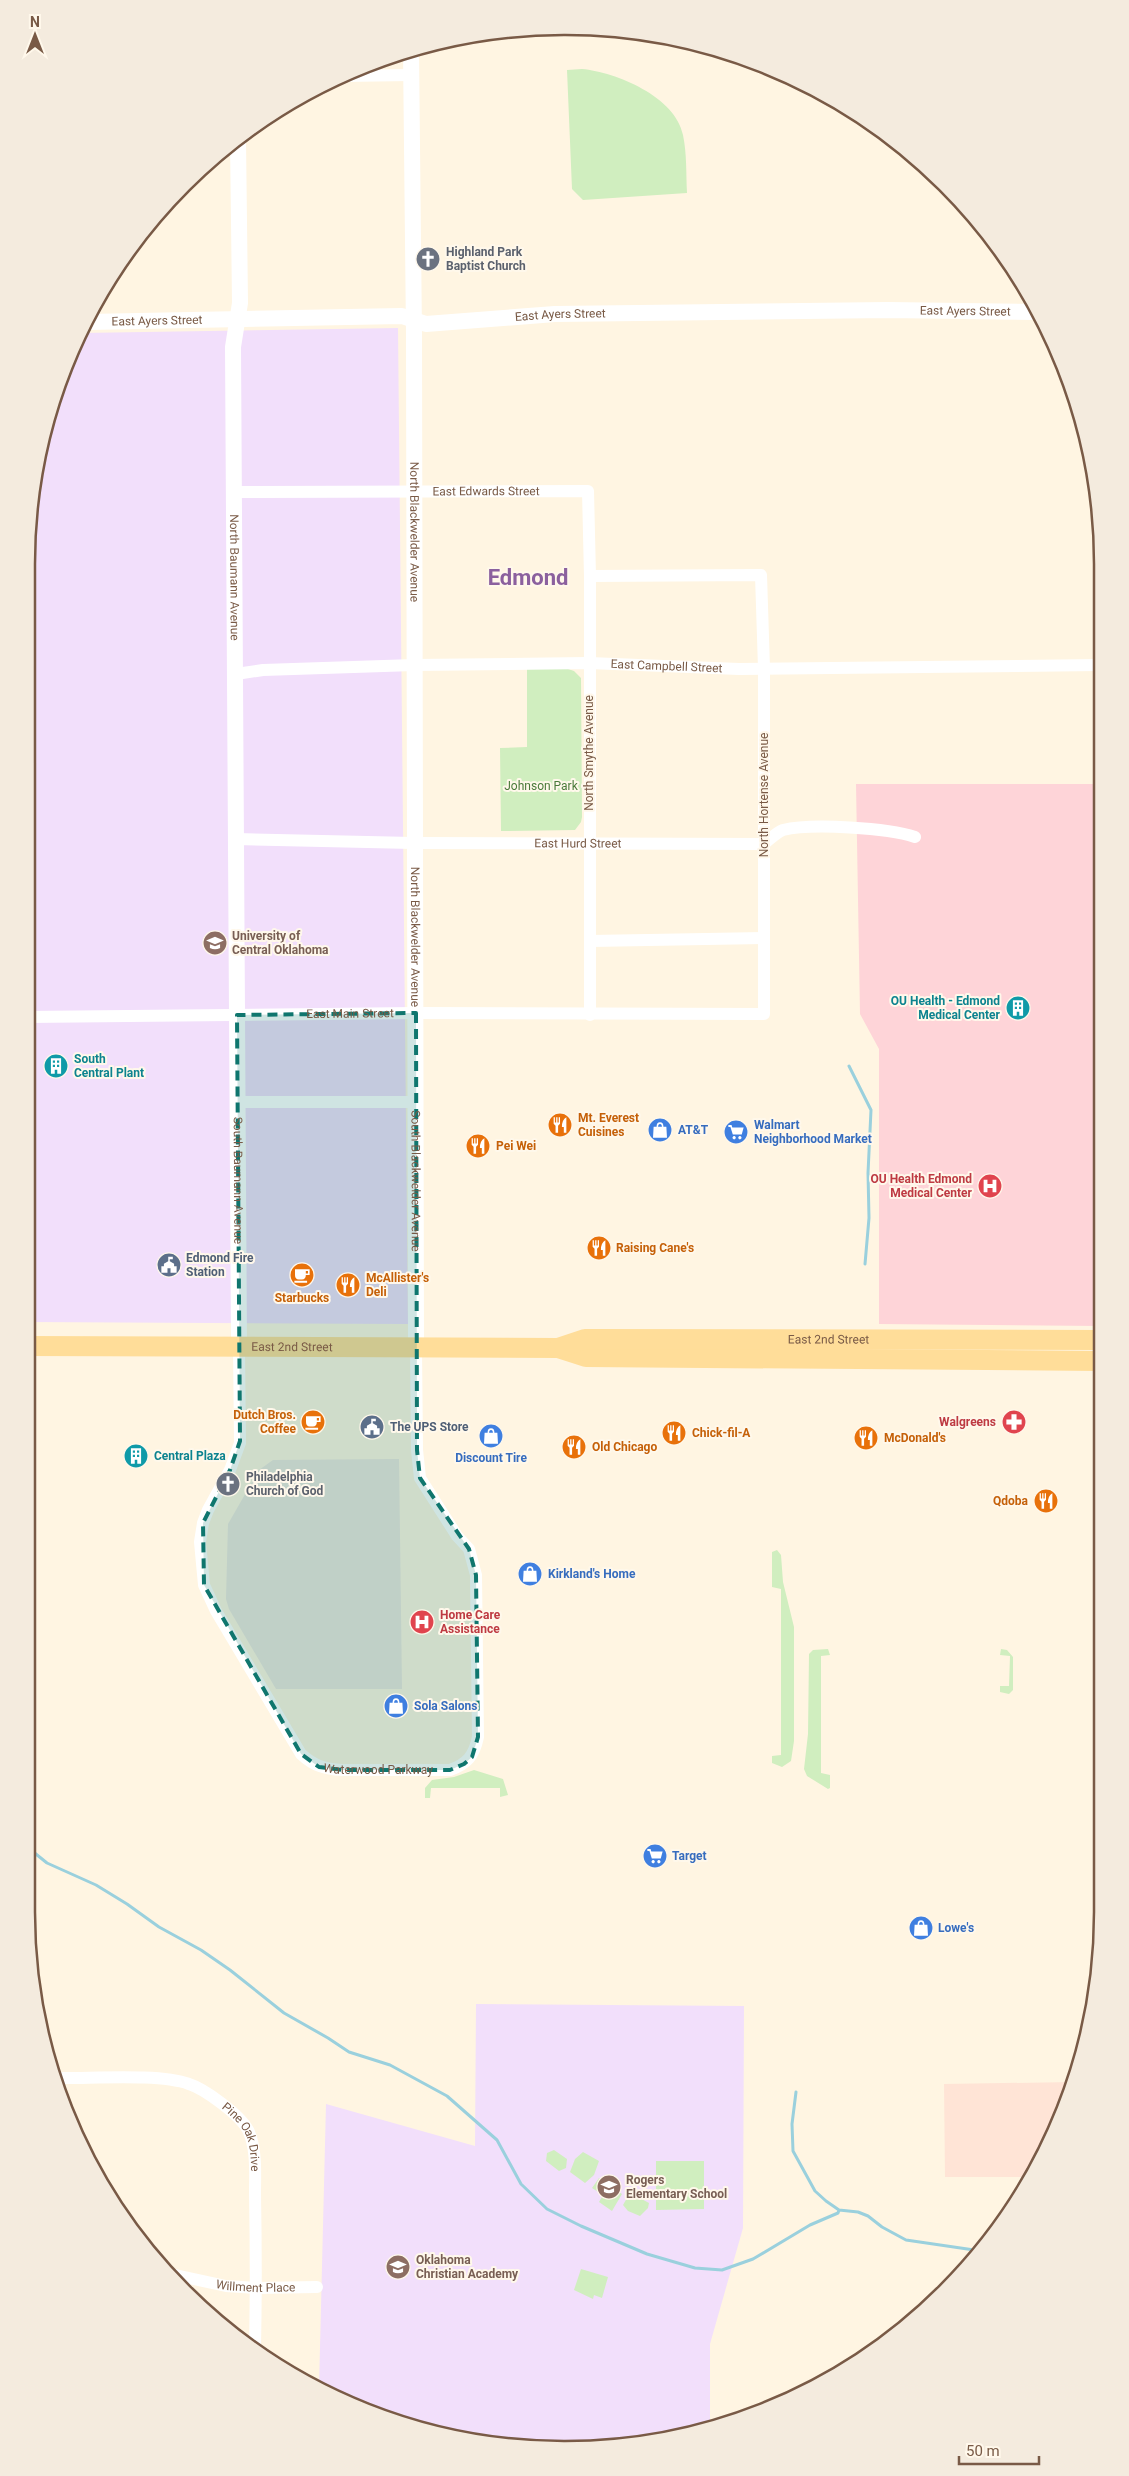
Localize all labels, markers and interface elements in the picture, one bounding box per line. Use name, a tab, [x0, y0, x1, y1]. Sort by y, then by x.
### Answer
north arrow	[10, 10, 60, 60]
text: N	[30, 14, 40, 30]
place label: Highland Park Baptist Church	[446, 245, 526, 273]
church icon: Highland Park Baptist Church	[415, 246, 441, 272]
street label: East Ayers Street	[920, 303, 1011, 319]
street label: East Ayers Street	[514, 306, 606, 324]
street label: East Ayers Street	[111, 313, 203, 329]
street label: North Blackwelder Avenue	[407, 462, 422, 602]
street label: East Edwards Street	[432, 484, 540, 498]
street label: North Baumann Avenue	[227, 514, 242, 641]
district label: Edmond	[488, 565, 568, 590]
street label: East Campbell Street	[610, 657, 723, 675]
street label: North Smythe Avenue	[582, 695, 596, 811]
street label: North Hortense Avenue	[757, 733, 771, 857]
park label: Johnson Park	[504, 779, 579, 793]
street label: East Hurd Street	[534, 836, 622, 851]
street label: North Blackwelder Avenue	[408, 867, 422, 1007]
place label: University of Central Oklahoma	[232, 929, 329, 957]
school or university icon: University of Central Oklahoma	[202, 930, 228, 956]
place label: OU Health - Edmond Medical Center	[891, 994, 1001, 1022]
building icon: OU Health - Edmond Medical Center	[1005, 995, 1031, 1021]
street label: East Main Street	[306, 1006, 394, 1021]
place label: South Central Plant	[74, 1052, 144, 1080]
building icon: South Central Plant	[43, 1053, 69, 1079]
street label: South Blackwelder Avenue	[409, 1110, 423, 1252]
place label: Mt. Everest Cuisines	[578, 1111, 639, 1139]
restaurant icon: Mt. Everest Cuisines	[547, 1112, 573, 1138]
street label: South Baumann Avenue	[231, 1117, 245, 1244]
shop icon: AT&T	[647, 1117, 673, 1143]
place label: Walmart Neighborhood Market	[754, 1118, 872, 1146]
supermarket icon: Walmart Neighborhood Market	[723, 1119, 749, 1145]
place label: AT&T	[678, 1123, 709, 1137]
restaurant icon: Pei Wei	[465, 1133, 491, 1159]
place label: Pei Wei	[496, 1139, 536, 1153]
place label: OU Health Edmond Medical Center	[870, 1172, 973, 1200]
hospital icon: OU Health Edmond Medical Center	[977, 1173, 1003, 1199]
restaurant icon: Raising Cane's	[586, 1235, 612, 1261]
place label: Raising Cane's	[616, 1241, 694, 1255]
place label: Edmond Fire Station	[186, 1251, 254, 1279]
public building icon: Edmond Fire Station	[156, 1252, 182, 1278]
cafe icon: Starbucks	[289, 1262, 315, 1288]
place label: McAllister's Deli	[366, 1271, 429, 1299]
restaurant icon: McAllister's Deli	[335, 1272, 361, 1298]
place label: Starbucks	[275, 1291, 329, 1305]
street label: East 2nd Street	[788, 1332, 869, 1347]
street label: East 2nd Street	[251, 1340, 333, 1354]
place label: Dutch Bros. Coffee	[233, 1408, 297, 1436]
cafe icon: Dutch Bros. Coffee	[300, 1409, 326, 1435]
pharmacy icon: Walgreens	[1001, 1409, 1027, 1435]
public building icon: The UPS Store	[359, 1414, 385, 1440]
place label: Walgreens	[939, 1415, 996, 1429]
place label: The UPS Store	[390, 1420, 469, 1434]
restaurant icon: Chick-fil-A	[661, 1420, 687, 1446]
shop icon: Discount Tire	[478, 1423, 504, 1449]
restaurant icon: McDonald's	[853, 1425, 879, 1451]
place label: Chick-fil-A	[692, 1426, 751, 1440]
place label: McDonald's	[884, 1431, 946, 1445]
restaurant icon: Old Chicago	[561, 1434, 587, 1460]
place label: Old Chicago	[592, 1440, 657, 1454]
building icon: Central Plaza	[123, 1443, 149, 1469]
place label: Central Plaza	[154, 1449, 226, 1463]
place label: Discount Tire	[455, 1451, 527, 1465]
place label: Philadelphia Church of God	[246, 1470, 324, 1498]
church icon: Philadelphia Church of God	[215, 1471, 241, 1497]
restaurant icon: Qdoba	[1033, 1488, 1059, 1514]
place label: Qdoba	[993, 1494, 1029, 1508]
shop icon: Kirkland's Home	[517, 1561, 543, 1587]
place label: Kirkland's Home	[548, 1567, 636, 1581]
place label: Home Care Assistance	[440, 1608, 501, 1636]
hospital icon: Home Care Assistance	[409, 1609, 435, 1635]
shop icon: Sola Salons	[383, 1693, 409, 1719]
place label: Sola Salons	[414, 1699, 477, 1713]
street label: Waterwood Parkway	[322, 1761, 433, 1777]
supermarket icon: Target	[642, 1843, 668, 1869]
place label: Target	[672, 1849, 707, 1863]
shop icon: Lowe's	[908, 1915, 934, 1941]
place label: Lowe's	[938, 1921, 974, 1935]
street label: Pine Oak Drive	[219, 2100, 262, 2172]
place label: Rogers Elementary School	[626, 2173, 727, 2201]
school or university icon: Rogers Elementary School	[596, 2174, 622, 2200]
place label: Oklahoma Christian Academy	[416, 2253, 519, 2281]
school or university icon: Oklahoma Christian Academy	[385, 2254, 411, 2280]
street label: Willment Place	[215, 2277, 295, 2295]
scale bar	[959, 2434, 1039, 2466]
text: 50 m	[966, 2442, 1000, 2460]

